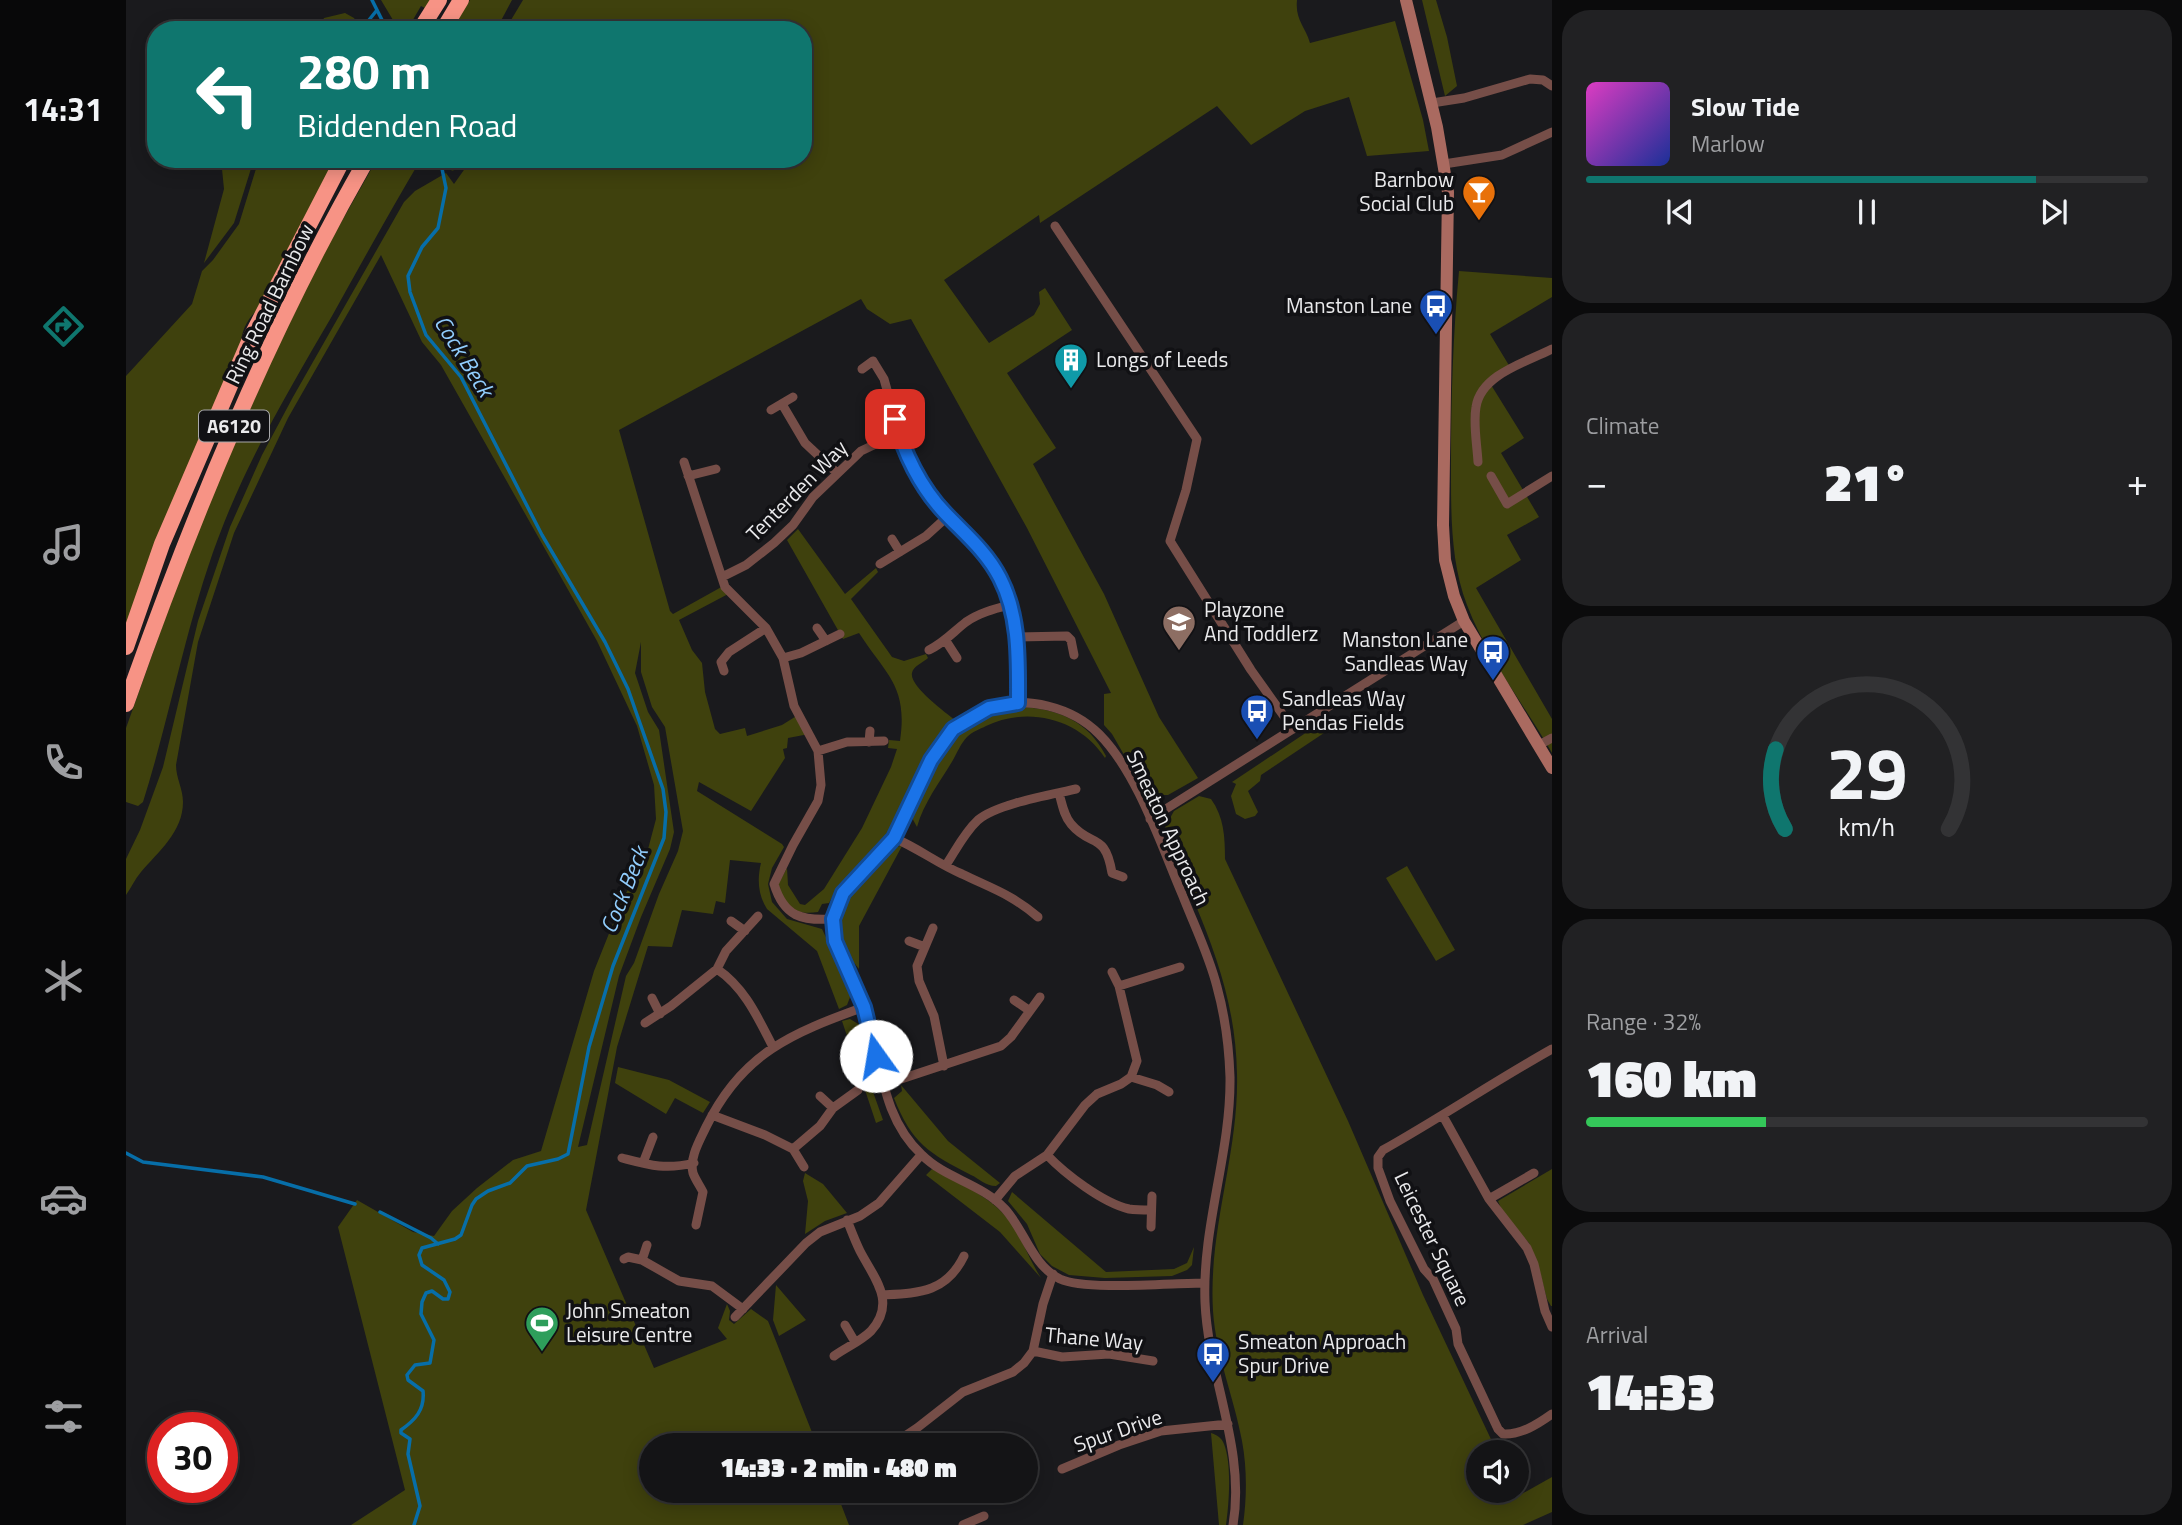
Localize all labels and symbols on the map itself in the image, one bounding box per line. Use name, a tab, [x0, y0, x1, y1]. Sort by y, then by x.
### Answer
place label: Barnbow Social Club	[1359, 163, 1454, 219]
bar icon: Barnbow Social Club	[1460, 173, 1498, 222]
street label: Ring Road Barnbow	[217, 218, 322, 389]
bus stop icon: Manston Lane	[1417, 287, 1455, 336]
place label: Manston Lane	[1286, 289, 1412, 321]
water label: Cock Beck	[426, 308, 505, 406]
building icon: Longs of Leeds	[1052, 341, 1090, 390]
place label: Longs of Leeds	[1096, 343, 1228, 375]
pin	[865, 389, 925, 449]
road number: A6120	[199, 410, 269, 442]
street label: Tenterden Way	[738, 432, 854, 548]
place label: Playzone And Toddlerz	[1204, 593, 1318, 649]
school or university icon: Playzone And Toddlerz	[1160, 603, 1198, 652]
place label: Manston Lane Sandleas Way	[1342, 623, 1468, 679]
bus stop icon: Manston Lane Sandleas Way	[1474, 633, 1512, 682]
place label: Sandleas Way Pendas Fields	[1282, 682, 1406, 738]
bus stop icon: Sandleas Way Pendas Fields	[1238, 692, 1276, 741]
street label: Smeaton Approach	[1119, 745, 1219, 911]
water label: Cock Beck	[590, 839, 658, 938]
position arrow	[839, 1019, 913, 1093]
street label: Leicester Square	[1386, 1166, 1479, 1311]
place label: John Smeaton Leisure Centre	[566, 1294, 692, 1350]
sports icon: John Smeaton Leisure Centre	[523, 1304, 561, 1353]
street label: Thane Way	[1044, 1318, 1144, 1358]
place label: Smeaton Approach Spur Drive	[1238, 1325, 1406, 1381]
bus stop icon: Smeaton Approach Spur Drive	[1194, 1335, 1232, 1384]
street label: Spur Drive	[1069, 1400, 1166, 1460]
speed limit sign: 30	[147, 1412, 238, 1503]

